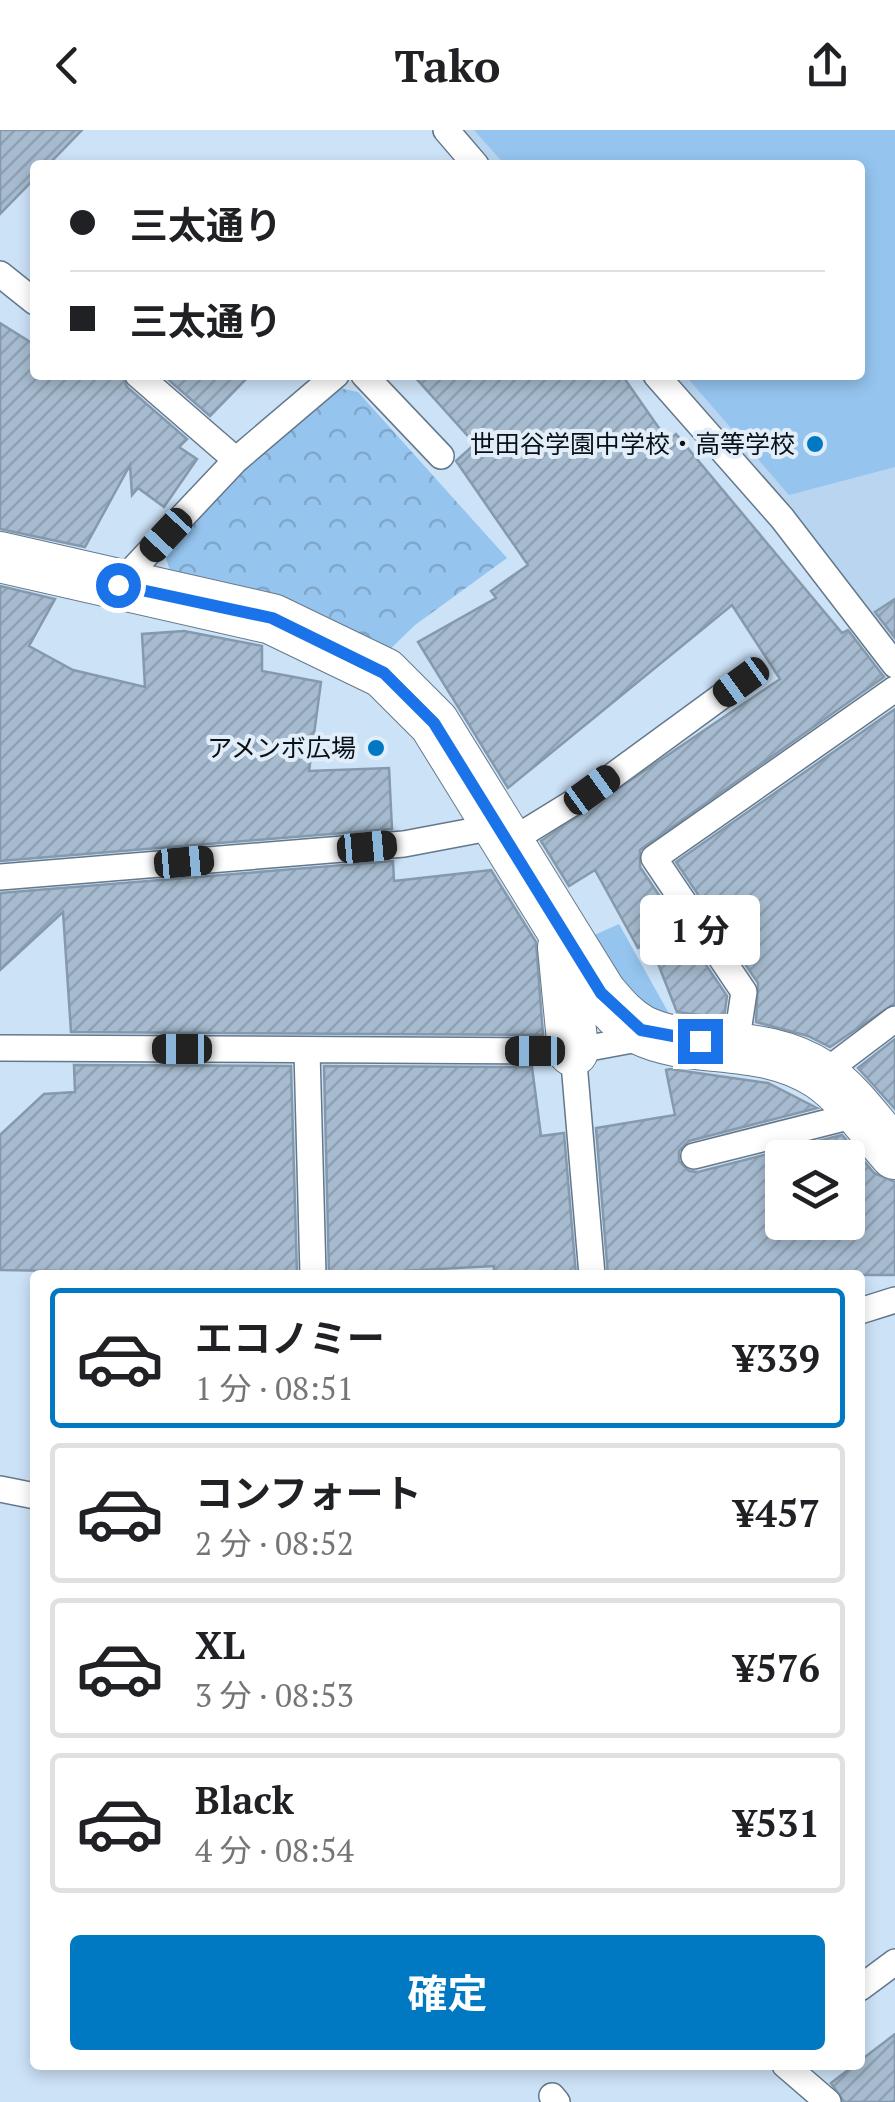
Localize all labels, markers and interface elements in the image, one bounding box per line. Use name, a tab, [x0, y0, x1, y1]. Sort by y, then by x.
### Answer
text: Tako	[394, 35, 501, 95]
icon: back	[40, 38, 95, 93]
icon: share	[800, 38, 855, 93]
text: 三太通り	[130, 200, 282, 250]
text: 三太通り	[130, 296, 282, 346]
place label: 世田谷学園中学校・高等学校	[470, 427, 795, 460]
marker: 世田谷学園中学校・高等学校	[804, 433, 826, 455]
car	[135, 503, 197, 567]
route start	[96, 563, 141, 608]
car	[708, 652, 774, 712]
place label: アメンボ広場	[207, 731, 356, 764]
marker: アメンボ広場	[365, 737, 387, 759]
car	[559, 760, 625, 820]
car	[336, 829, 398, 865]
car	[153, 844, 215, 880]
callout: 1 分	[640, 896, 760, 966]
text: 1 分	[671, 909, 729, 951]
route end	[678, 1019, 723, 1064]
car	[152, 1034, 212, 1064]
car	[505, 1036, 565, 1066]
map controls	[765, 1140, 865, 1240]
button: layers	[765, 1140, 865, 1240]
icon: car	[75, 1313, 165, 1403]
text: エコノミー	[195, 1313, 385, 1363]
text: ¥339	[734, 1333, 820, 1383]
text: 1 分 · 08:51	[195, 1367, 354, 1409]
icon: car	[75, 1468, 165, 1558]
text: コンフォート	[195, 1468, 422, 1518]
text: ¥457	[734, 1488, 820, 1538]
text: 2 分 · 08:52	[195, 1522, 354, 1564]
text: XL	[195, 1620, 245, 1670]
icon: car	[75, 1623, 165, 1713]
text: ¥576	[734, 1643, 820, 1693]
text: 3 分 · 08:53	[195, 1674, 354, 1716]
text: Black	[195, 1775, 294, 1825]
icon: car	[75, 1778, 165, 1868]
text: ¥531	[734, 1798, 820, 1848]
text: 4 分 · 08:54	[195, 1829, 354, 1871]
button: 確定	[70, 1935, 825, 2050]

